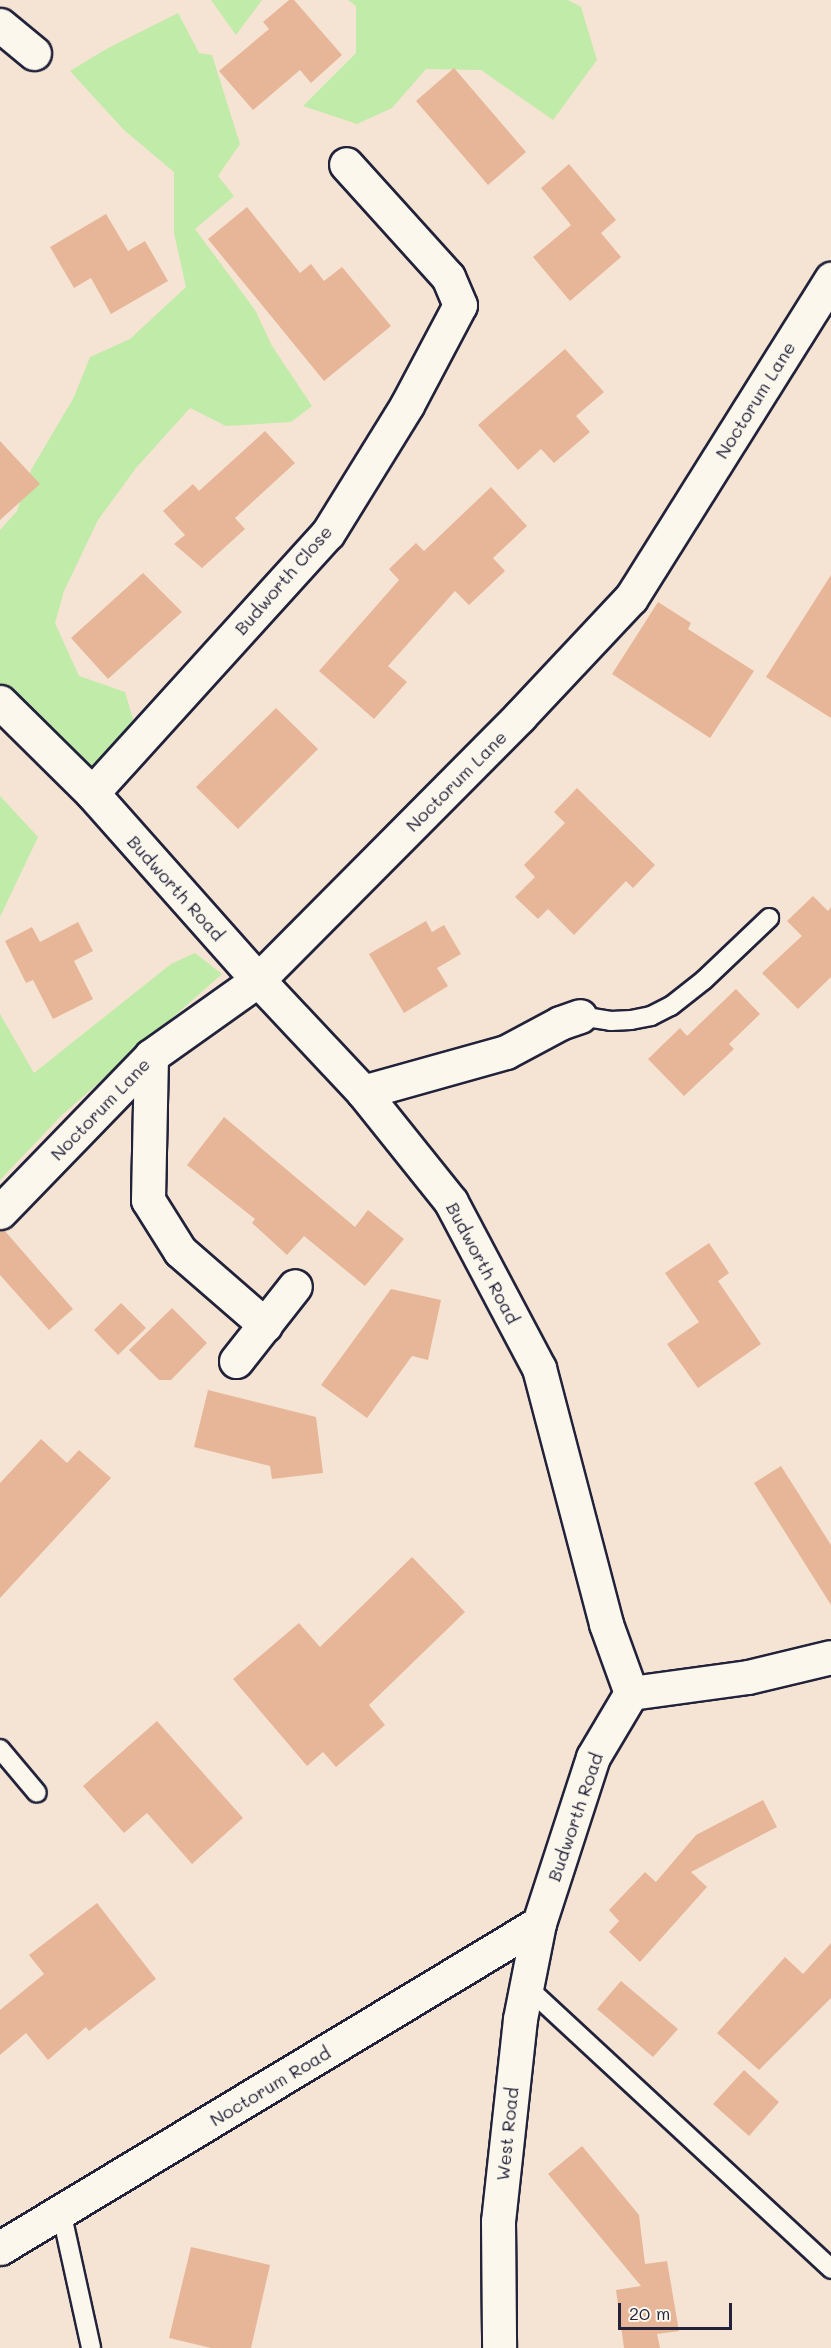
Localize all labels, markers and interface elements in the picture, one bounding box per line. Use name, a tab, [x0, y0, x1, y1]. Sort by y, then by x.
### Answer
street label: Noctorum Lane	[710, 337, 800, 463]
street label: Budworth Close	[230, 521, 336, 639]
street label: Noctorum Lane	[401, 726, 511, 836]
street label: Budworth Road	[123, 831, 229, 945]
street label: Noctorum Lane	[46, 1053, 154, 1165]
street label: Budworth Road	[442, 1198, 524, 1328]
street label: Budworth Road	[543, 1750, 607, 1884]
street label: Noctorum Road	[206, 2041, 334, 2131]
street label: West Road	[491, 2086, 523, 2182]
scale bar	[621, 2291, 735, 2329]
text: 20 m	[629, 2301, 670, 2325]

